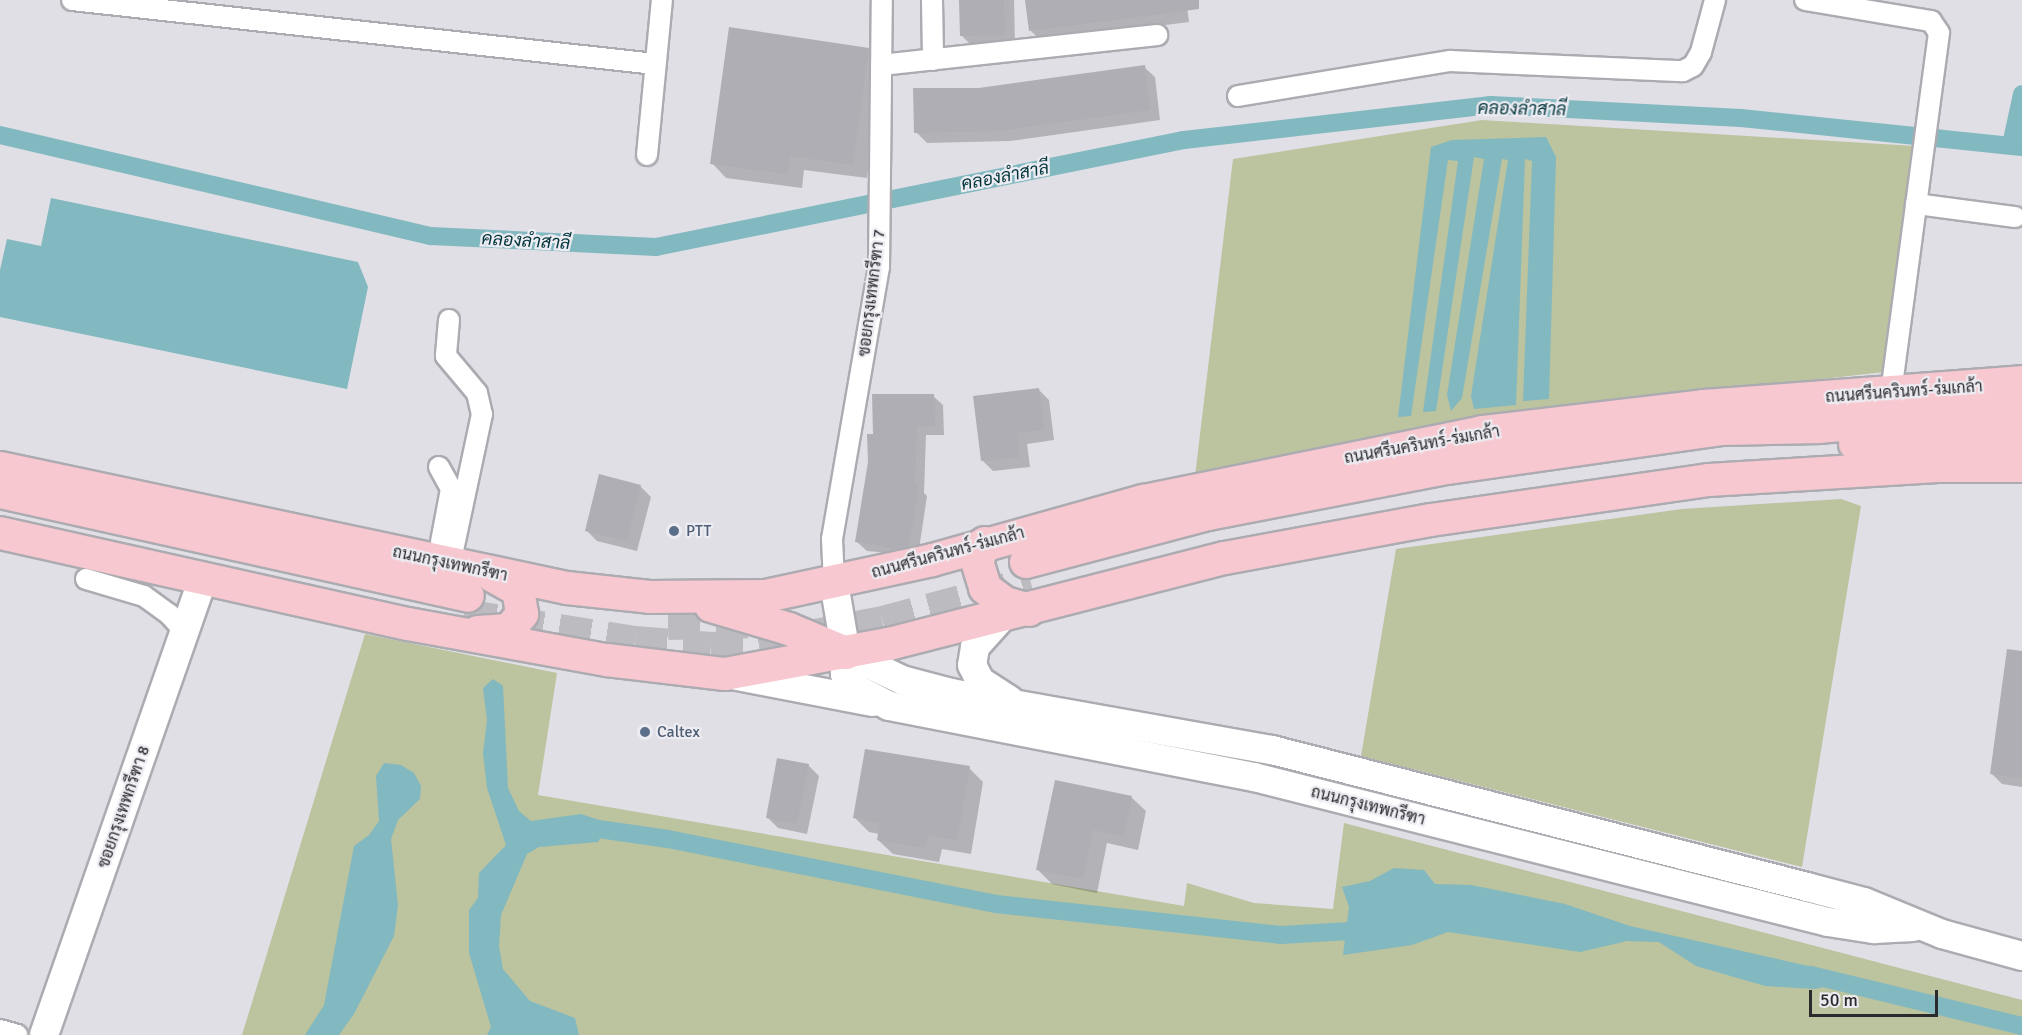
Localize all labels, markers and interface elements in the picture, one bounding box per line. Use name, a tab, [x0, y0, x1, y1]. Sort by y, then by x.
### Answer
water label: คลองลำสาลี	[1477, 97, 1567, 121]
water label: คลองลำสาลี	[959, 157, 1051, 195]
water label: คลองลำสาลี	[481, 228, 571, 254]
street label: ซอยกรุงเทพกรีฑา 7	[855, 228, 889, 358]
street label: ถนนศรีนครินทร์-ร่มเกล้า	[1825, 377, 1983, 407]
street label: ถนนศรีนครินทร์-ร่มเกล้า	[1343, 422, 1501, 468]
place label: PTT	[686, 521, 711, 541]
street label: ถนนศรีนครินทร์-ร่มเกล้า	[869, 523, 1027, 583]
marker: PTT	[667, 524, 681, 538]
street label: ถนนกรุงเทพกรีฑา	[391, 542, 509, 586]
place label: Caltex	[657, 722, 700, 742]
marker: Caltex	[638, 725, 652, 739]
street label: ซอยกรุงเทพกรีฑา 8	[94, 743, 154, 871]
street label: ถนนกรุงเทพกรีฑา	[1309, 783, 1427, 829]
scale bar	[1812, 978, 1941, 1016]
text: 50 m	[1820, 989, 1858, 1011]

